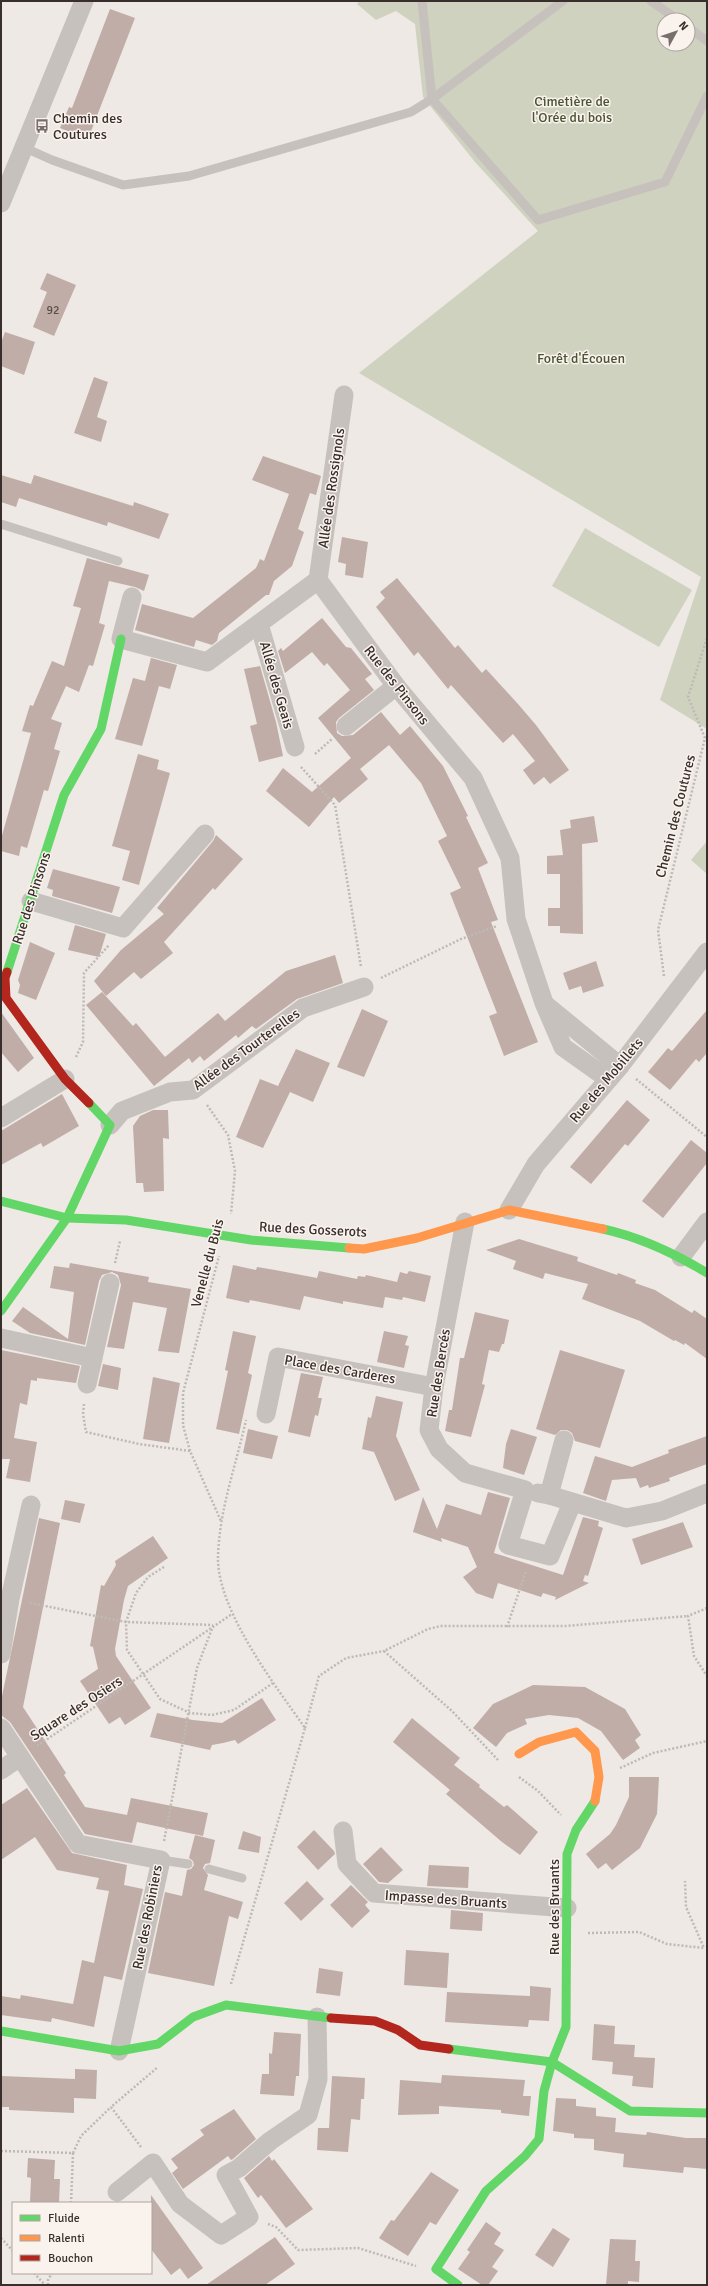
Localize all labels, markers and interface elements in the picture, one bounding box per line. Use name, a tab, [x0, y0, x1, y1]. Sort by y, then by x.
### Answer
north arrow	[656, 12, 696, 52]
text: N	[676, 19, 691, 33]
park label: Cimetière de l'Orée du bois	[532, 93, 612, 126]
place label: Chemin des Coutures	[53, 110, 122, 143]
bus stop icon: Chemin des Coutures	[34, 118, 50, 134]
house number: 92	[47, 303, 59, 318]
park label: Forêt d'Écouen	[537, 350, 625, 367]
street label: Allée des Rossignols	[315, 427, 348, 549]
street label: Allée des Geais	[256, 639, 297, 731]
street label: Rue des Pinsons	[360, 642, 433, 728]
street label: Chemin des Coutures	[652, 753, 699, 879]
street label: Rue des Pinsons	[9, 850, 54, 946]
street label: Allée des Tourterelles	[190, 1005, 303, 1094]
street label: Rue des Mobillets	[566, 1035, 647, 1126]
street label: Venelle du Buis	[187, 1217, 227, 1309]
street label: Rue des Gosserots	[259, 1218, 367, 1241]
street label: Rue des Bercés	[423, 1328, 454, 1419]
street label: Place des Carderes	[283, 1351, 397, 1388]
street label: Square des Osiers	[27, 1672, 125, 1744]
street label: Rue des Bruants	[546, 1859, 563, 1955]
street label: Rue des Robiniers	[129, 1864, 166, 1971]
street label: Impasse des Bruants	[384, 1887, 508, 1912]
legend	[12, 2202, 152, 2274]
text: Fluide	[48, 2211, 80, 2226]
text: Ralenti	[48, 2231, 85, 2246]
text: Bouchon	[48, 2251, 93, 2266]

